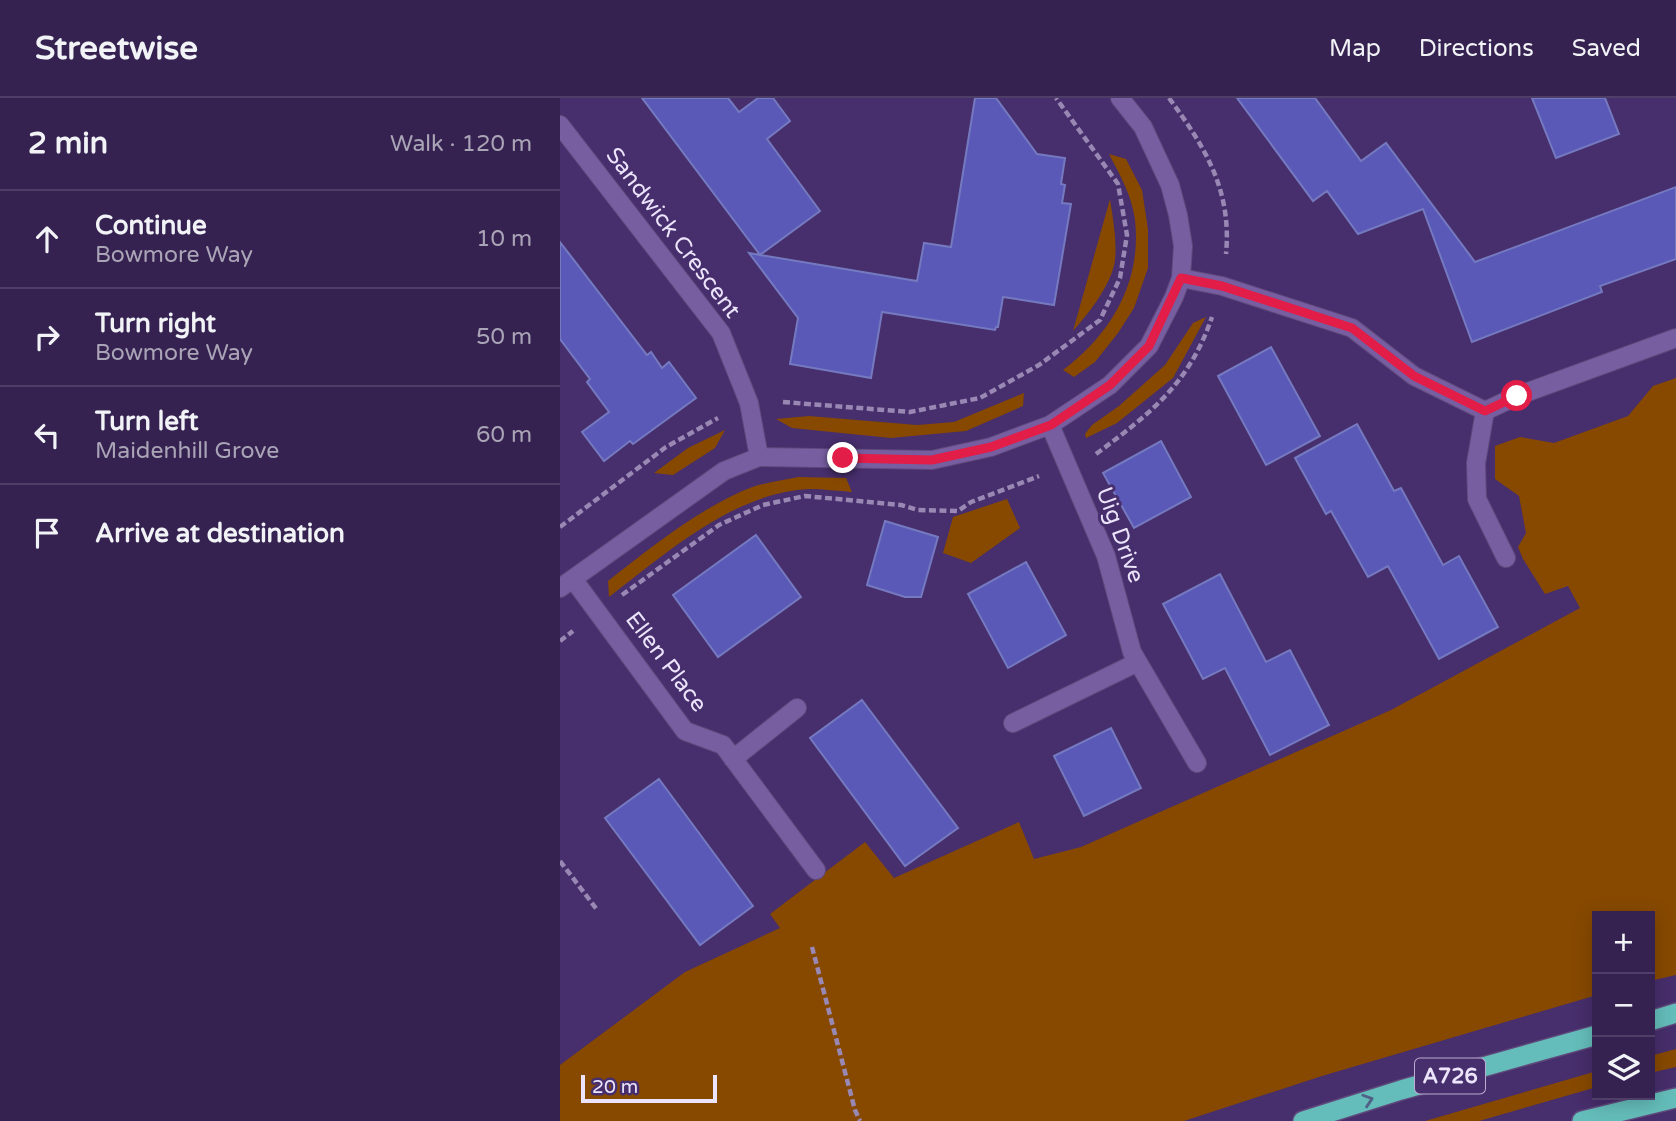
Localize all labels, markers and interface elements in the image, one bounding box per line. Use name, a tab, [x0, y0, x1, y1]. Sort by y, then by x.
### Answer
text: Streetwise	[35, 29, 198, 68]
text: Map	[1329, 34, 1381, 63]
text: Directions	[1419, 34, 1534, 63]
text: Saved	[1572, 34, 1641, 63]
text: 2 min	[28, 125, 108, 162]
text: Walk · 120 m	[390, 130, 532, 158]
street label: Sandwick Crescent	[600, 142, 746, 324]
text: Continue	[95, 210, 207, 241]
icon: ahead	[28, 220, 66, 258]
text: 10 m	[476, 225, 532, 253]
text: Bowmore Way	[95, 241, 253, 269]
text: Turn right	[95, 308, 216, 339]
icon: right	[28, 318, 66, 356]
text: 50 m	[476, 323, 532, 351]
text: Bowmore Way	[95, 339, 253, 367]
route start	[1501, 380, 1532, 411]
text: Turn left	[95, 406, 198, 437]
icon: left	[28, 416, 66, 454]
text: 60 m	[476, 421, 532, 449]
text: Maidenhill Grove	[95, 437, 279, 465]
route end	[827, 442, 858, 473]
street label: Uig Drive	[1090, 483, 1150, 587]
icon: arrive	[28, 514, 66, 552]
text: Arrive at destination	[95, 518, 345, 549]
street label: Ellen Place	[619, 606, 713, 718]
map controls	[1592, 911, 1655, 1100]
button: +	[1592, 911, 1655, 974]
button: −	[1592, 974, 1655, 1037]
button: layers	[1592, 1037, 1655, 1100]
road number: A726	[1415, 1058, 1485, 1094]
scale bar	[581, 1072, 718, 1104]
text: 20 m	[592, 1076, 638, 1098]
one-way arrow	[1362, 1094, 1374, 1109]

